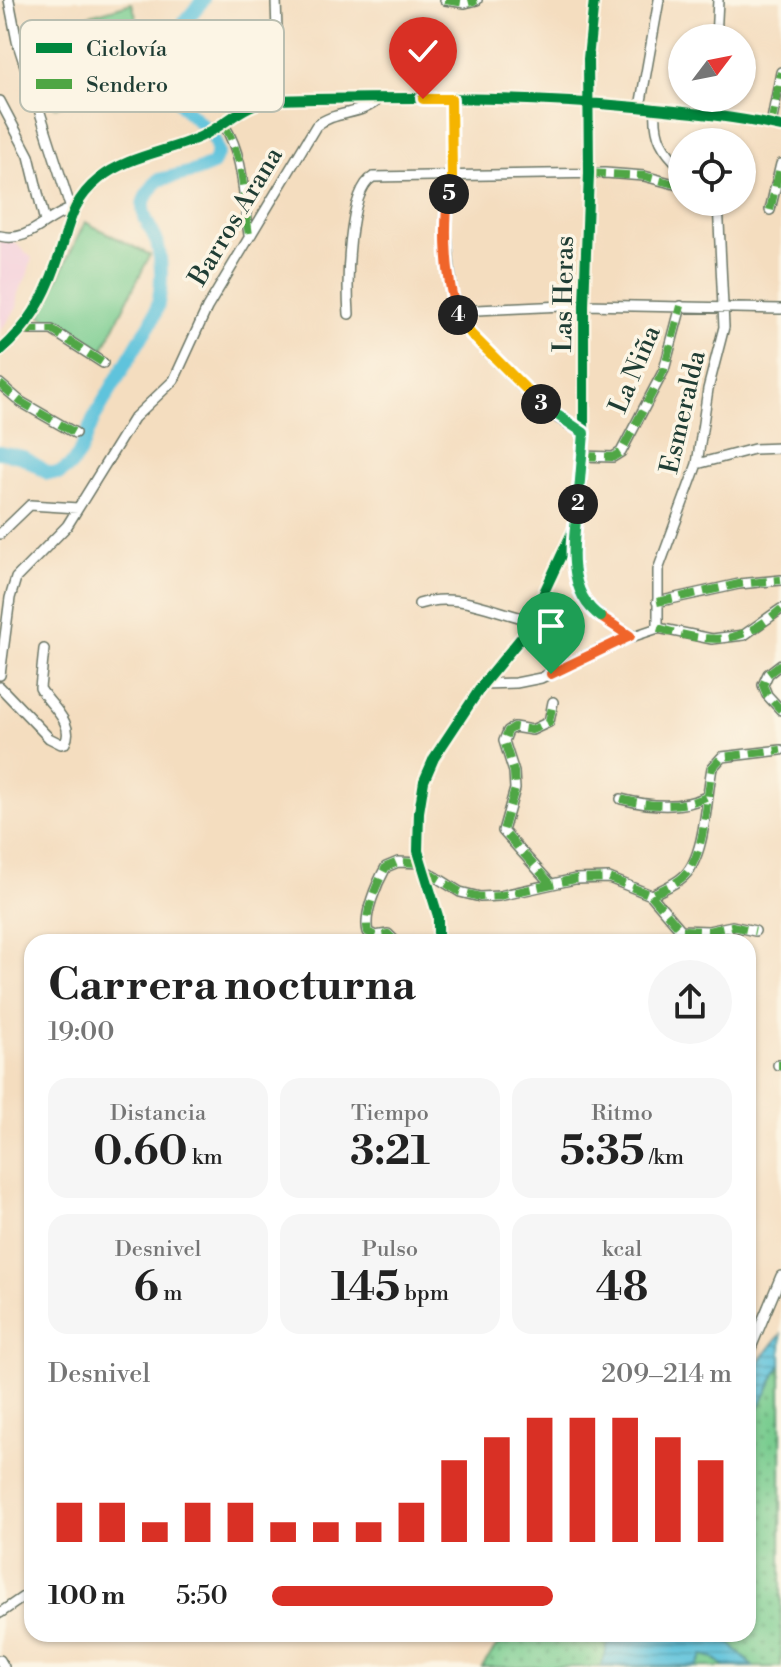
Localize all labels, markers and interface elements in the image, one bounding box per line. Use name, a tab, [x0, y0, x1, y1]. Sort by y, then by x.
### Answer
pin	[389, 17, 457, 99]
legend	[20, 20, 284, 112]
north arrow	[668, 24, 756, 112]
map controls	[668, 24, 756, 216]
icon: check	[401, 29, 445, 73]
text: Ciclovía	[86, 36, 168, 63]
text: Sendero	[86, 72, 168, 99]
button: locate	[668, 128, 756, 216]
street label: Barros Arana	[181, 141, 290, 293]
pin: 5	[429, 174, 469, 214]
text: 5	[442, 180, 456, 207]
street label: Las Heras	[547, 235, 581, 353]
pin: 4	[438, 295, 478, 335]
text: 4	[451, 301, 465, 328]
street label: La Niña	[602, 320, 668, 418]
street label: Esmeralda	[653, 347, 713, 477]
pin: 3	[521, 384, 561, 424]
text: 3	[534, 390, 548, 417]
pin: 2	[558, 484, 598, 524]
text: 2	[571, 490, 585, 517]
pin	[517, 592, 585, 674]
icon: arrive	[529, 604, 573, 648]
text: Carrera nocturna	[48, 958, 416, 1013]
button: share	[648, 960, 732, 1044]
text: 19:00	[48, 1016, 114, 1048]
text: Distancia	[110, 1100, 206, 1127]
text: Tiempo	[351, 1100, 429, 1127]
text: Ritmo	[591, 1100, 653, 1127]
text: 0.60	[93, 1127, 188, 1177]
text: 3:21	[350, 1127, 430, 1177]
text: 5:35	[560, 1127, 645, 1177]
text: km	[188, 1144, 223, 1171]
text: /km	[645, 1144, 684, 1171]
text: Desnivel	[115, 1236, 201, 1263]
text: Pulso	[362, 1236, 418, 1263]
text: kcal	[602, 1236, 642, 1263]
text: 6	[133, 1263, 159, 1313]
text: 145	[331, 1263, 400, 1313]
text: 48	[596, 1263, 648, 1313]
text: m	[159, 1280, 183, 1307]
text: bpm	[400, 1280, 449, 1307]
text: Desnivel	[48, 1358, 150, 1390]
text: 209–214 m	[601, 1358, 732, 1390]
text: 100 m	[48, 1580, 125, 1612]
text: 5:50	[176, 1580, 228, 1612]

